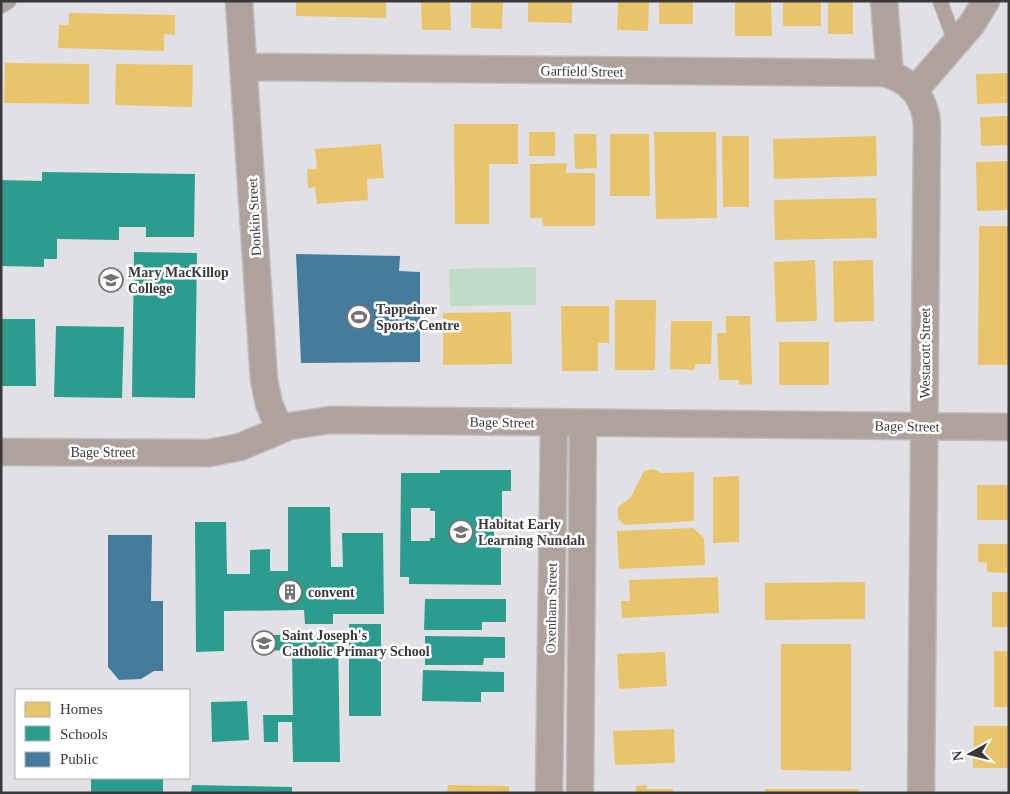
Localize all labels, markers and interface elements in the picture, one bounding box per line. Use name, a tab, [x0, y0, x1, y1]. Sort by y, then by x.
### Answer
street label: Garfield Street	[540, 63, 624, 80]
street label: Donkin Street	[245, 177, 264, 256]
place label: Mary MacKillop College	[128, 265, 229, 296]
school or university icon: Mary MacKillop College	[98, 267, 124, 293]
place label: Tappeiner Sports Centre	[376, 302, 459, 333]
sports icon: Tappeiner Sports Centre	[346, 304, 372, 330]
street label: Westacott Street	[918, 307, 933, 399]
street label: Bage Street	[469, 414, 535, 431]
street label: Bage Street	[874, 418, 940, 435]
street label: Bage Street	[71, 445, 136, 460]
place label: Habitat Early Learning Nundah	[478, 517, 585, 548]
school or university icon: Habitat Early Learning Nundah	[448, 519, 474, 545]
street label: Oxenham Street	[543, 562, 560, 653]
building icon: convent	[277, 579, 303, 605]
place label: convent	[308, 585, 355, 600]
place label: Saint Joseph's Catholic Primary School	[282, 628, 430, 659]
school or university icon: Saint Joseph's Catholic Primary School	[251, 630, 277, 656]
legend	[15, 689, 190, 779]
text: Homes	[60, 701, 103, 717]
text: Schools	[60, 726, 108, 742]
north arrow	[945, 729, 995, 779]
text: N	[949, 750, 966, 762]
text: Public	[60, 751, 99, 767]

